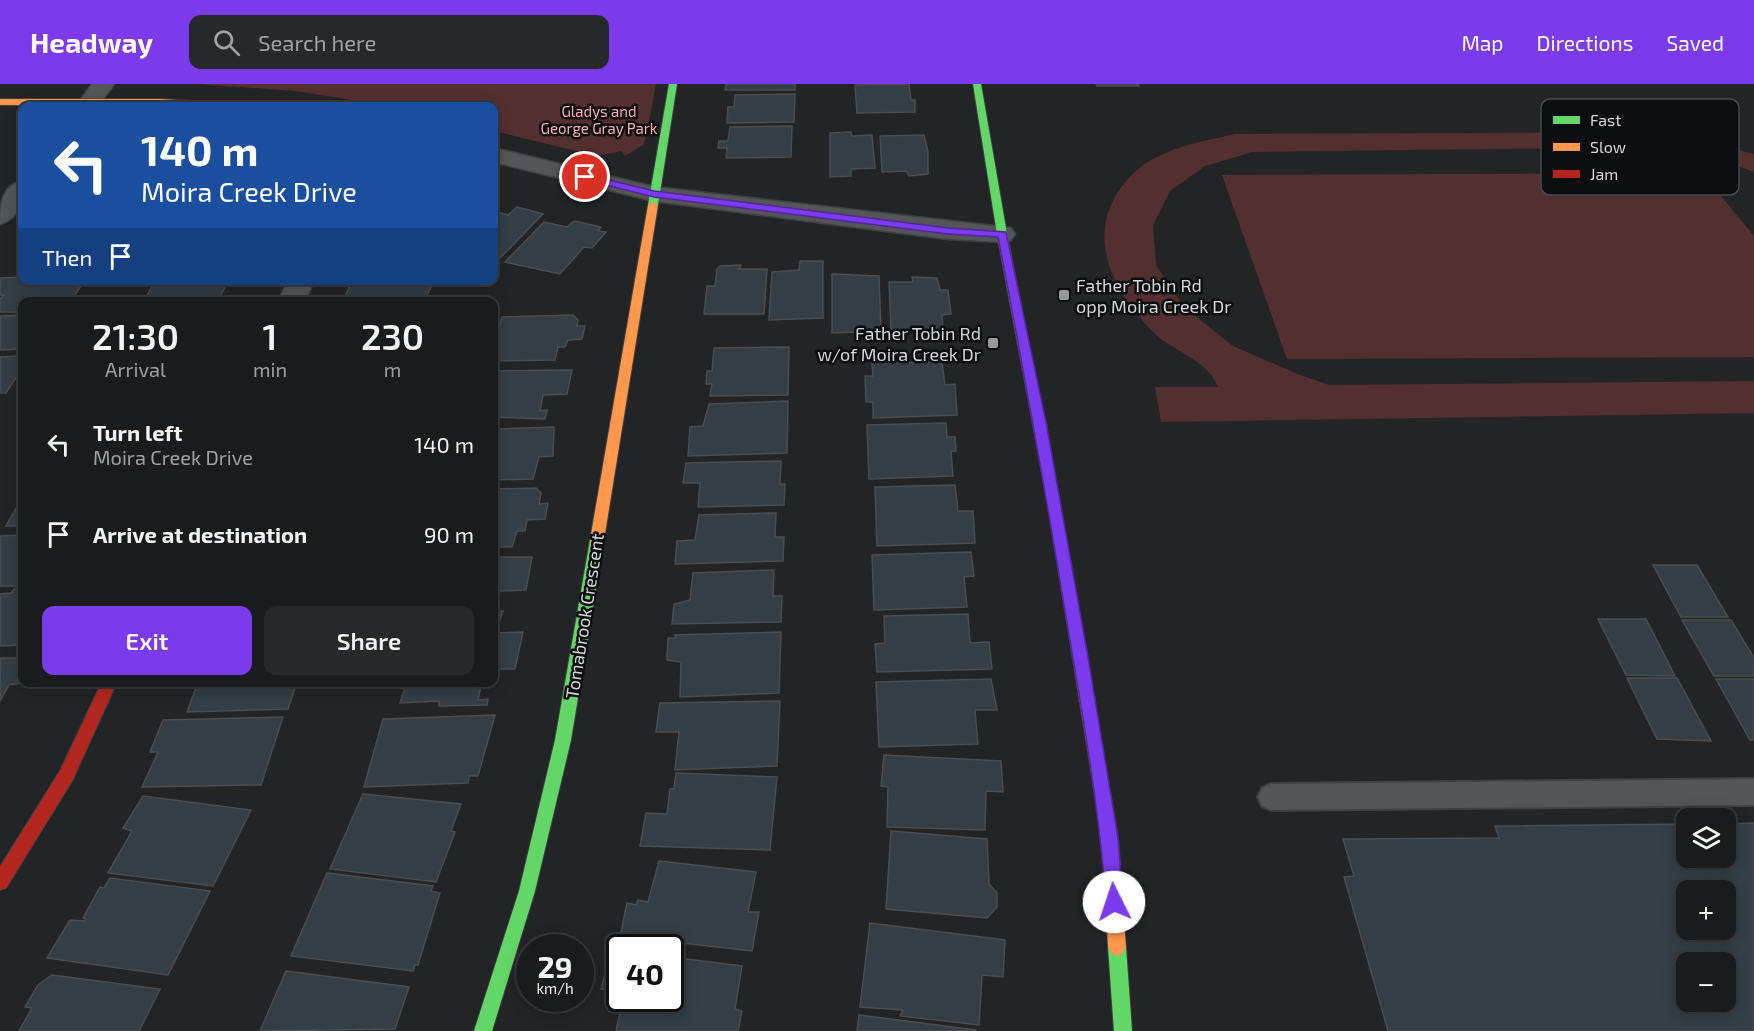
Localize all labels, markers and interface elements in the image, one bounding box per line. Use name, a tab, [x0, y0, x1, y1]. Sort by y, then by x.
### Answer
search box	[189, 15, 609, 69]
text: Headway	[30, 25, 153, 59]
icon: search	[210, 26, 243, 59]
text: Search here	[258, 29, 376, 55]
text: Map	[1461, 30, 1504, 55]
text: Directions	[1537, 30, 1633, 55]
text: Saved	[1666, 30, 1724, 55]
legend	[1541, 99, 1739, 195]
park label: Gladys and George Gray Park	[541, 102, 658, 137]
text: Fast	[1590, 110, 1621, 129]
text: 140 m	[141, 124, 258, 174]
icon: left	[42, 126, 120, 204]
text: Slow	[1590, 137, 1626, 156]
pin	[559, 151, 610, 202]
icon: arrive	[568, 160, 601, 193]
text: Jam	[1590, 164, 1618, 183]
text: Moira Creek Drive	[141, 175, 357, 207]
icon: arrive	[104, 240, 137, 273]
text: Then	[42, 244, 92, 270]
place label: Father Tobin Rd opp Moira Creek Dr	[1076, 274, 1231, 317]
marker: Father Tobin Rd opp Moira Creek Dr	[1057, 288, 1071, 302]
text: 21:30	[92, 314, 179, 357]
text: 1	[262, 314, 277, 357]
text: 230	[361, 314, 424, 357]
place label: Father Tobin Rd w/of Moira Creek Dr	[817, 322, 981, 365]
marker: Father Tobin Rd w/of Moira Creek Dr	[986, 336, 1000, 350]
text: Arrival	[105, 357, 166, 381]
text: min	[253, 357, 287, 381]
text: m	[384, 357, 401, 381]
text: Turn left	[93, 419, 182, 445]
icon: left	[42, 428, 75, 461]
text: 140 m	[414, 431, 474, 457]
text: Moira Creek Drive	[93, 445, 253, 469]
icon: arrive	[42, 518, 75, 551]
text: Arrive at destination	[93, 521, 307, 547]
text: 90 m	[424, 521, 474, 547]
street label: Tomabrook Crescent	[560, 532, 608, 700]
button: Exit	[42, 606, 252, 675]
button: Share	[264, 606, 474, 675]
map controls	[1676, 808, 1736, 1012]
button: layers	[1676, 808, 1736, 868]
position arrow	[1082, 870, 1146, 934]
button: +	[1676, 880, 1736, 940]
speed limit sign: 40	[606, 934, 684, 1012]
text: 29	[537, 948, 573, 984]
button: −	[1676, 952, 1736, 1012]
text: km/h	[536, 979, 574, 997]

